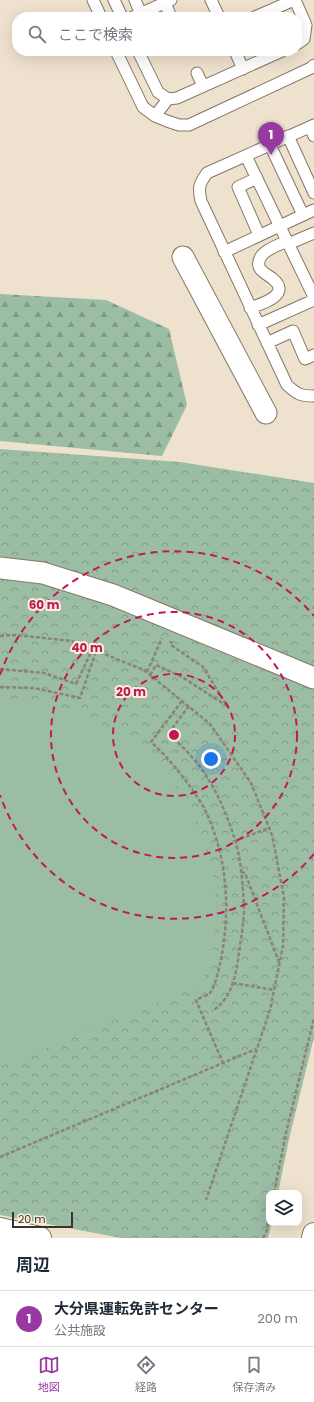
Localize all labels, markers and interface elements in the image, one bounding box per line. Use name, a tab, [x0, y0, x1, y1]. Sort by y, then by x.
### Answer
search box	[12, 12, 302, 56]
icon: search	[26, 23, 48, 45]
text: ここで検索	[58, 24, 133, 45]
pin: 1	[258, 122, 284, 155]
text: 60 m	[29, 596, 60, 613]
text: 40 m	[71, 639, 103, 656]
text: 20 m	[116, 683, 146, 700]
centre of rings	[167, 728, 181, 742]
your location	[201, 749, 221, 769]
map controls	[266, 1190, 302, 1226]
button: layers	[266, 1190, 302, 1226]
scale bar	[12, 1210, 73, 1229]
text: 20 m	[18, 1211, 46, 1227]
text: 周辺	[16, 1253, 50, 1277]
text: 大分県運転免許センター	[54, 1298, 219, 1319]
text: 1	[27, 1309, 31, 1328]
text: 200 m	[257, 1309, 298, 1328]
text: 公共施設	[54, 1321, 106, 1340]
tab: 地図	[38, 1354, 60, 1396]
tab: 経路	[135, 1354, 157, 1396]
tab: 保存済み	[232, 1354, 276, 1396]

